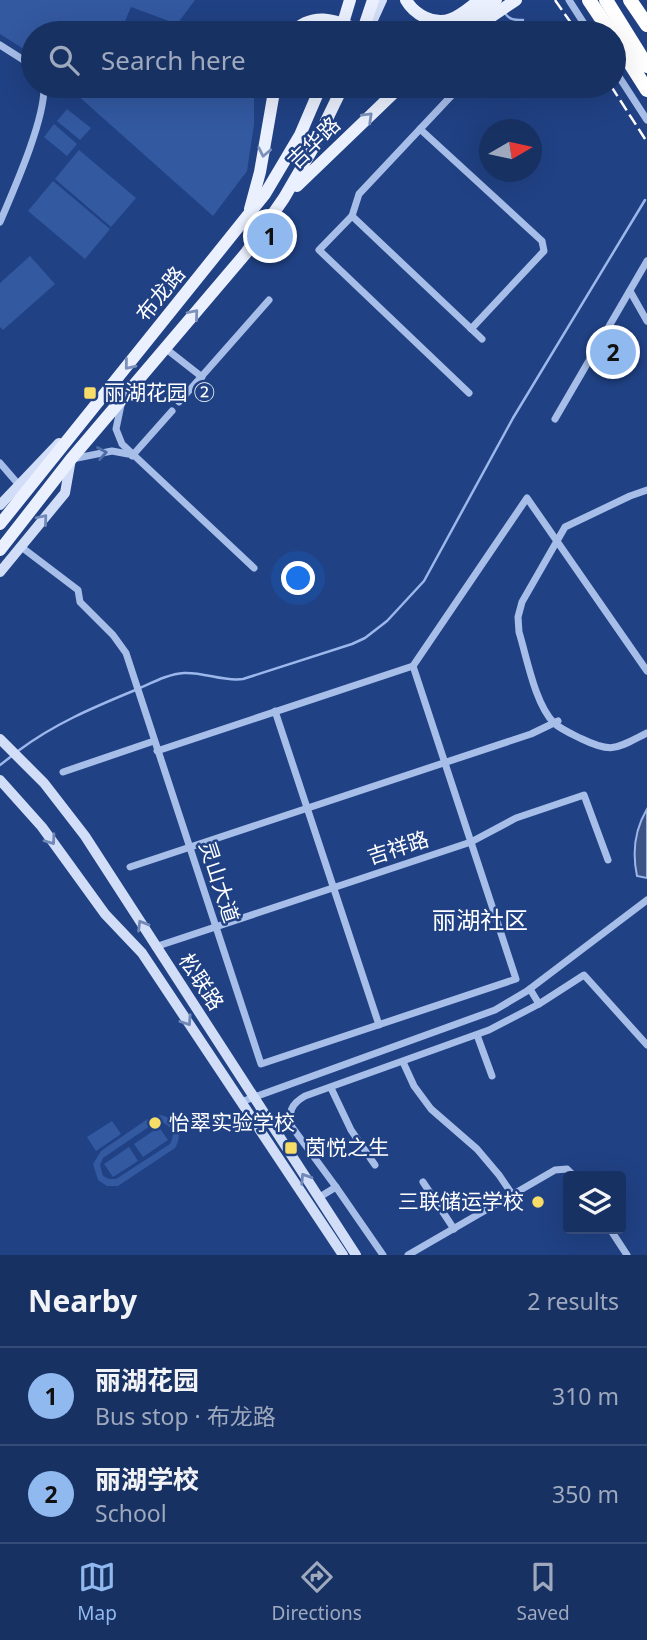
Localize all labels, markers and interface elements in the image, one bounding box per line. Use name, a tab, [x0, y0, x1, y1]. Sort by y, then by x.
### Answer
search box	[21, 21, 626, 98]
icon: search	[45, 41, 83, 79]
text: Search here	[101, 42, 246, 78]
street label: 吉华路	[281, 110, 346, 174]
one-way arrow	[360, 113, 373, 126]
north arrow	[479, 119, 542, 182]
one-way arrow	[257, 146, 272, 158]
pin: 1	[247, 210, 293, 262]
street label: 布龙路	[130, 260, 191, 327]
one-way arrow	[186, 309, 198, 322]
pin: 2	[590, 326, 636, 378]
one-way arrow	[124, 357, 137, 370]
place label: 丽湖花园 ②	[104, 378, 214, 406]
marker: 丽湖花园 ②	[82, 385, 98, 401]
one-way arrow	[96, 446, 108, 461]
one-way arrow	[35, 514, 47, 527]
your location	[281, 561, 315, 595]
street label: 吉祥路	[363, 824, 432, 870]
one-way arrow	[43, 832, 55, 845]
street label: 灵山大道	[194, 837, 246, 926]
district label: 丽湖社区	[432, 903, 528, 936]
one-way arrow	[137, 919, 150, 932]
street label: 松联路	[173, 947, 231, 1015]
one-way arrow	[179, 1013, 192, 1026]
place label: 怡翠实验学校	[169, 1108, 295, 1136]
marker: 怡翠实验学校	[147, 1115, 163, 1131]
place label: 茵悦之生	[305, 1133, 389, 1161]
marker: 茵悦之生	[283, 1140, 299, 1156]
map controls	[563, 1171, 626, 1234]
button: layers	[563, 1171, 626, 1234]
one-way arrow	[301, 1173, 313, 1186]
place label: 三联储运学校	[398, 1187, 524, 1215]
marker: 三联储运学校	[530, 1194, 546, 1210]
text: Nearby	[28, 1280, 137, 1321]
text: 2 results	[527, 1285, 619, 1317]
text: 丽湖花园	[95, 1362, 199, 1398]
text: 1	[44, 1380, 58, 1412]
text: 310 m	[552, 1380, 619, 1412]
text: Bus stop · 布龙路	[95, 1400, 276, 1432]
text: 丽湖学校	[95, 1461, 199, 1497]
text: 2	[44, 1478, 58, 1510]
text: 350 m	[552, 1478, 619, 1510]
text: School	[95, 1497, 167, 1529]
tab: Map	[77, 1558, 117, 1626]
tab: Directions	[272, 1558, 362, 1626]
tab: Saved	[516, 1558, 570, 1626]

